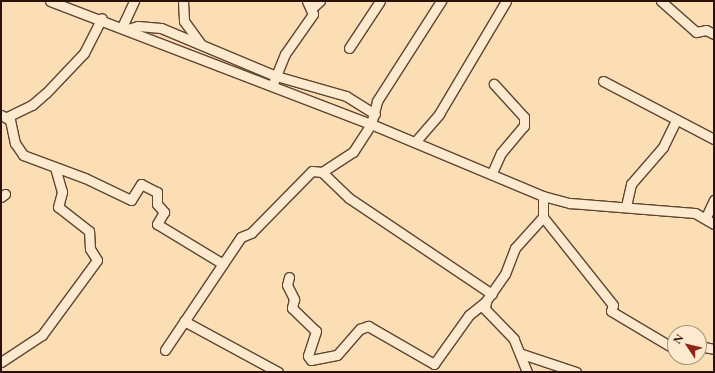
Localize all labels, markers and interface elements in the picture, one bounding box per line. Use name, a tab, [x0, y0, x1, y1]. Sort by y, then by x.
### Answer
north arrow	[667, 325, 707, 365]
text: N	[670, 331, 686, 346]

